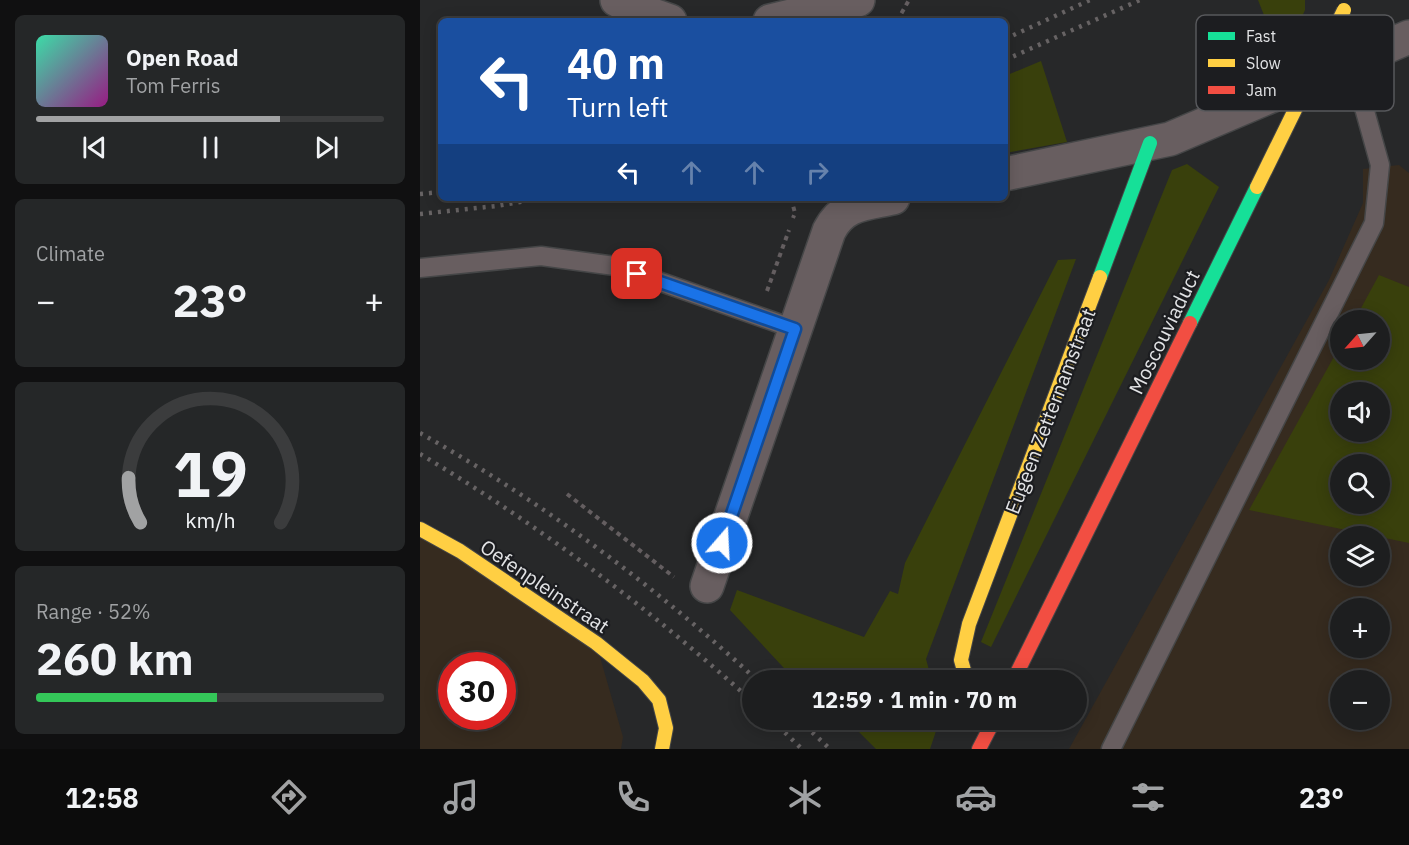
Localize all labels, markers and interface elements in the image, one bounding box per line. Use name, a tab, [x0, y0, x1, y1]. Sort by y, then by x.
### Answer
legend	[1196, 15, 1394, 111]
text: Fast	[1246, 26, 1276, 46]
text: 40 m	[567, 36, 665, 91]
icon: left	[468, 42, 546, 120]
text: Open Road	[126, 43, 239, 72]
text: Slow	[1246, 53, 1281, 73]
text: Tom Ferris	[126, 72, 221, 99]
text: Jam	[1246, 80, 1277, 100]
text: Turn left	[567, 89, 668, 124]
icon: previous	[78, 131, 111, 164]
icon: pause	[194, 131, 227, 164]
icon: next	[310, 131, 343, 164]
icon: left	[612, 156, 645, 189]
icon: ahead	[675, 156, 708, 189]
icon: ahead	[738, 156, 771, 189]
icon: right	[801, 156, 834, 189]
text: Climate	[36, 240, 105, 267]
pin	[611, 248, 662, 299]
icon: arrive	[620, 257, 653, 290]
street label: Moscouviaduct	[1122, 265, 1206, 399]
text: 23°	[172, 271, 248, 329]
text: −	[36, 279, 56, 322]
text: +	[364, 279, 384, 322]
street label: Eugeen Zetternamstraat	[998, 304, 1102, 518]
north arrow	[1330, 310, 1390, 370]
map controls	[1330, 310, 1390, 730]
button: sound	[1330, 382, 1390, 442]
text: 19	[173, 433, 247, 514]
button: search	[1330, 454, 1390, 514]
text: km/h	[185, 507, 235, 535]
position arrow	[690, 511, 754, 575]
button: layers	[1330, 526, 1390, 586]
street label: Oefenpleinstraat	[475, 533, 615, 639]
text: Range · 52%	[36, 598, 151, 625]
button: +	[1330, 598, 1390, 658]
text: 260 km	[36, 629, 194, 687]
speed limit sign: 30	[438, 652, 516, 730]
button: −	[1330, 670, 1390, 730]
text: 12:59 · 1 min · 70 m	[812, 685, 1017, 714]
icon: directions	[268, 776, 310, 818]
icon: music	[440, 776, 482, 818]
icon: phone	[612, 776, 654, 818]
icon: climate	[784, 776, 826, 818]
icon: car	[955, 776, 997, 818]
icon: filters	[1127, 776, 1169, 818]
text: 12:58	[65, 780, 139, 815]
text: 23°	[1299, 780, 1344, 815]

